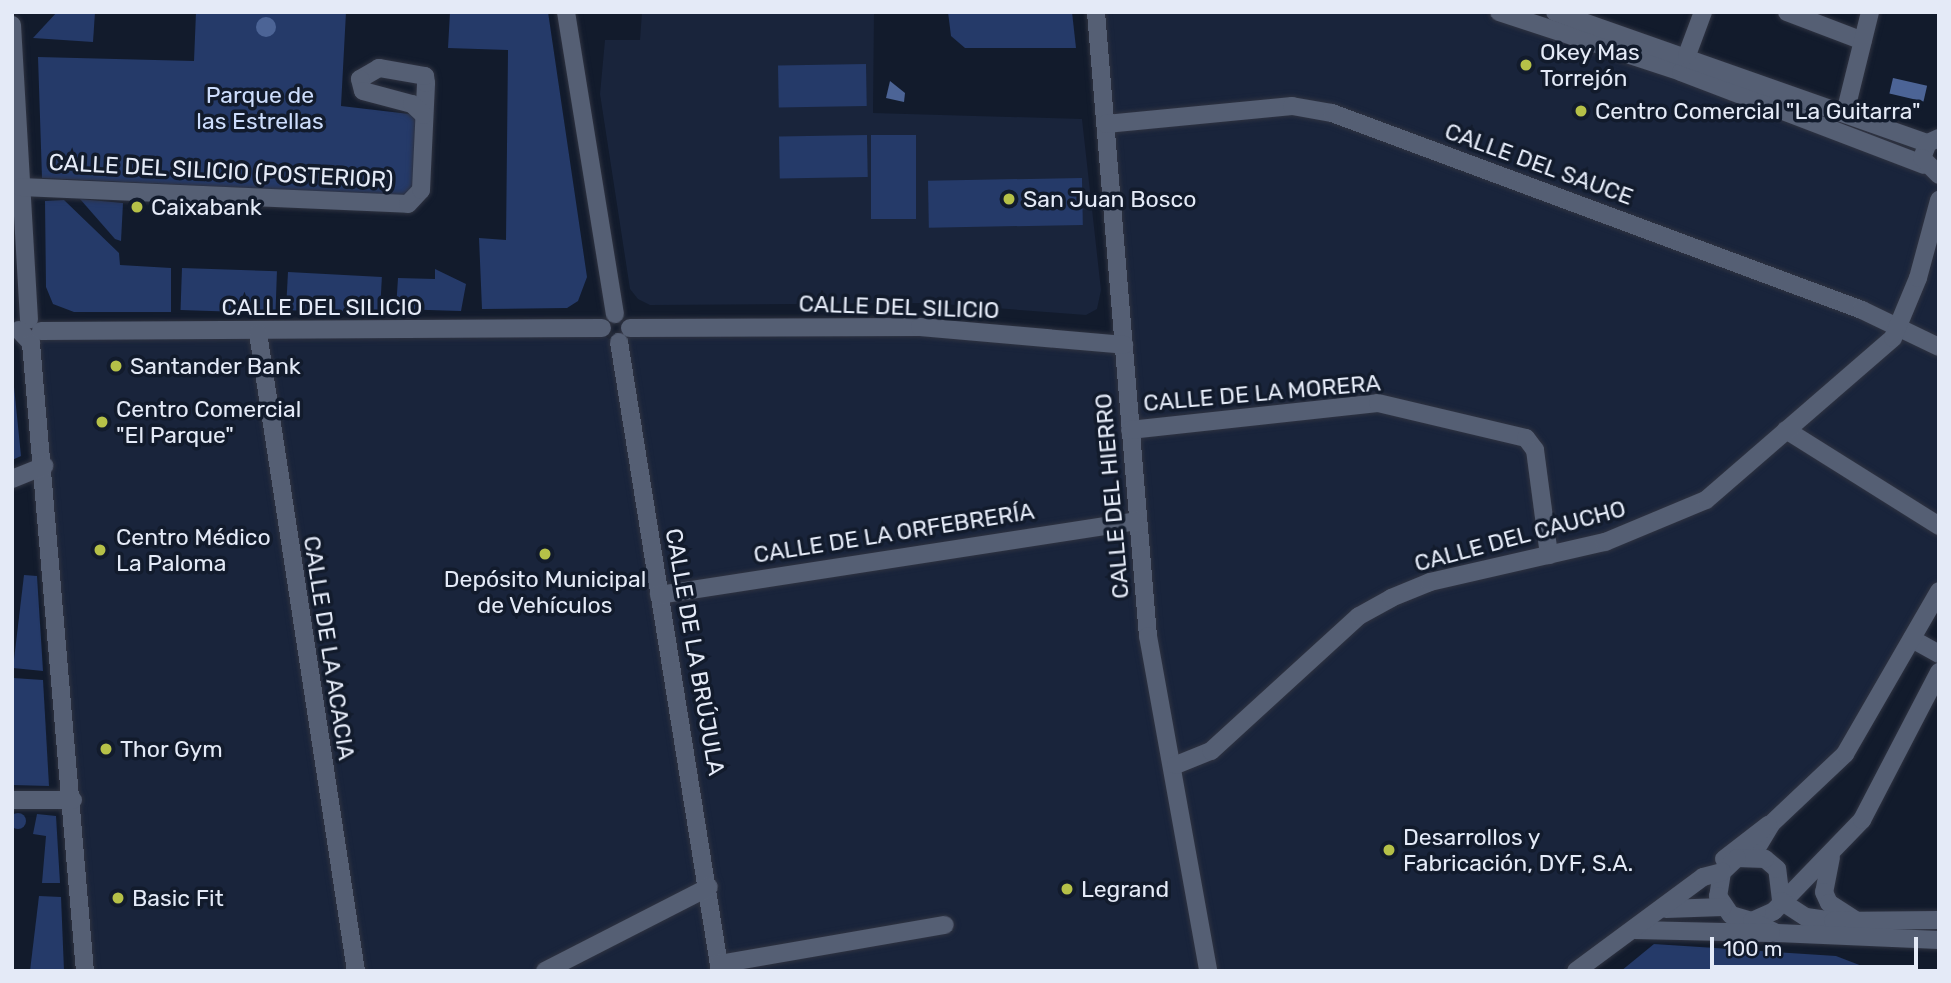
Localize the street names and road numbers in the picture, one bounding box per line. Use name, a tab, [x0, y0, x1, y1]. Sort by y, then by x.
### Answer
street label: CALLE DEL SAUCE	[1441, 117, 1637, 211]
street label: CALLE DEL SILICIO (POSTERIOR)	[48, 148, 394, 194]
street label: CALLE DEL SILICIO	[798, 290, 1000, 324]
street label: CALLE DEL SILICIO	[221, 293, 423, 321]
street label: CALLE DE LA MORERA	[1142, 369, 1382, 417]
street label: CALLE DEL HIERRO	[1089, 392, 1135, 600]
street label: CALLE DEL CAUCHO	[1411, 494, 1629, 578]
street label: CALLE DE LA ORFEBRERÍA	[751, 497, 1037, 569]
street label: CALLE DE LA BRÚJULA	[660, 526, 730, 778]
street label: CALLE DE LA ACACIA	[298, 533, 360, 763]

